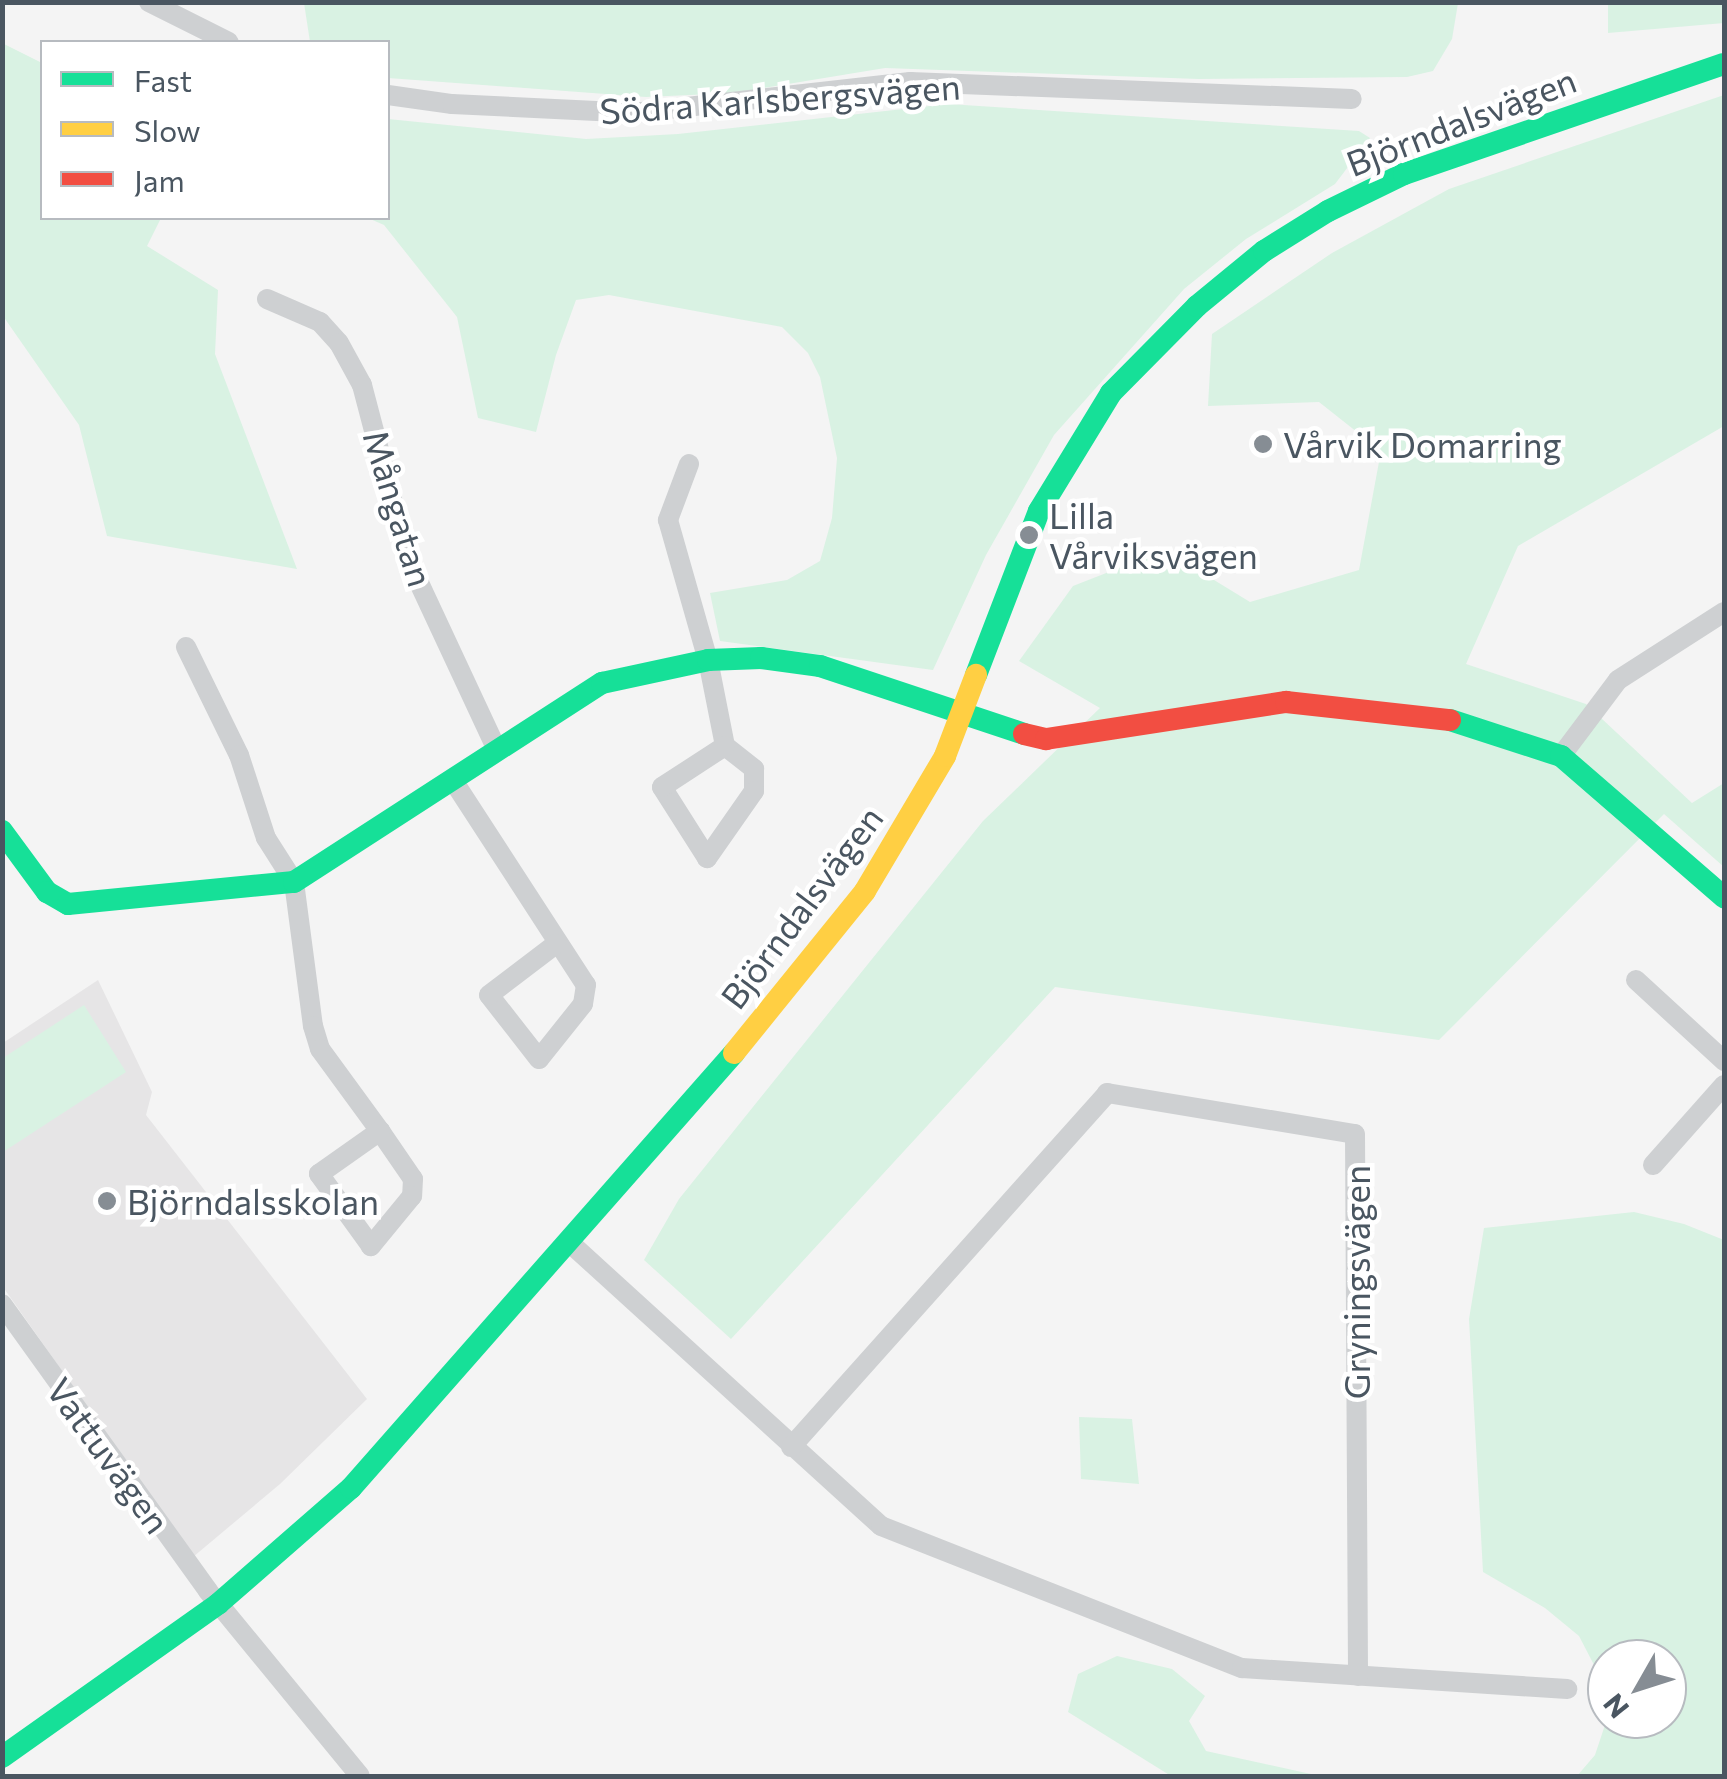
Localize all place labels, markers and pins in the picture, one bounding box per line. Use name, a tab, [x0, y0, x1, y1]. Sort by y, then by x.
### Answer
place label: Vårvik Domarring	[1283, 423, 1561, 465]
marker: Vårvik Domarring	[1252, 433, 1274, 455]
place label: Lilla Vårviksvägen	[1049, 494, 1258, 576]
marker: Lilla Vårviksvägen	[1018, 524, 1040, 546]
place label: Björndalsskolan	[127, 1180, 379, 1222]
marker: Björndalsskolan	[96, 1190, 118, 1212]

